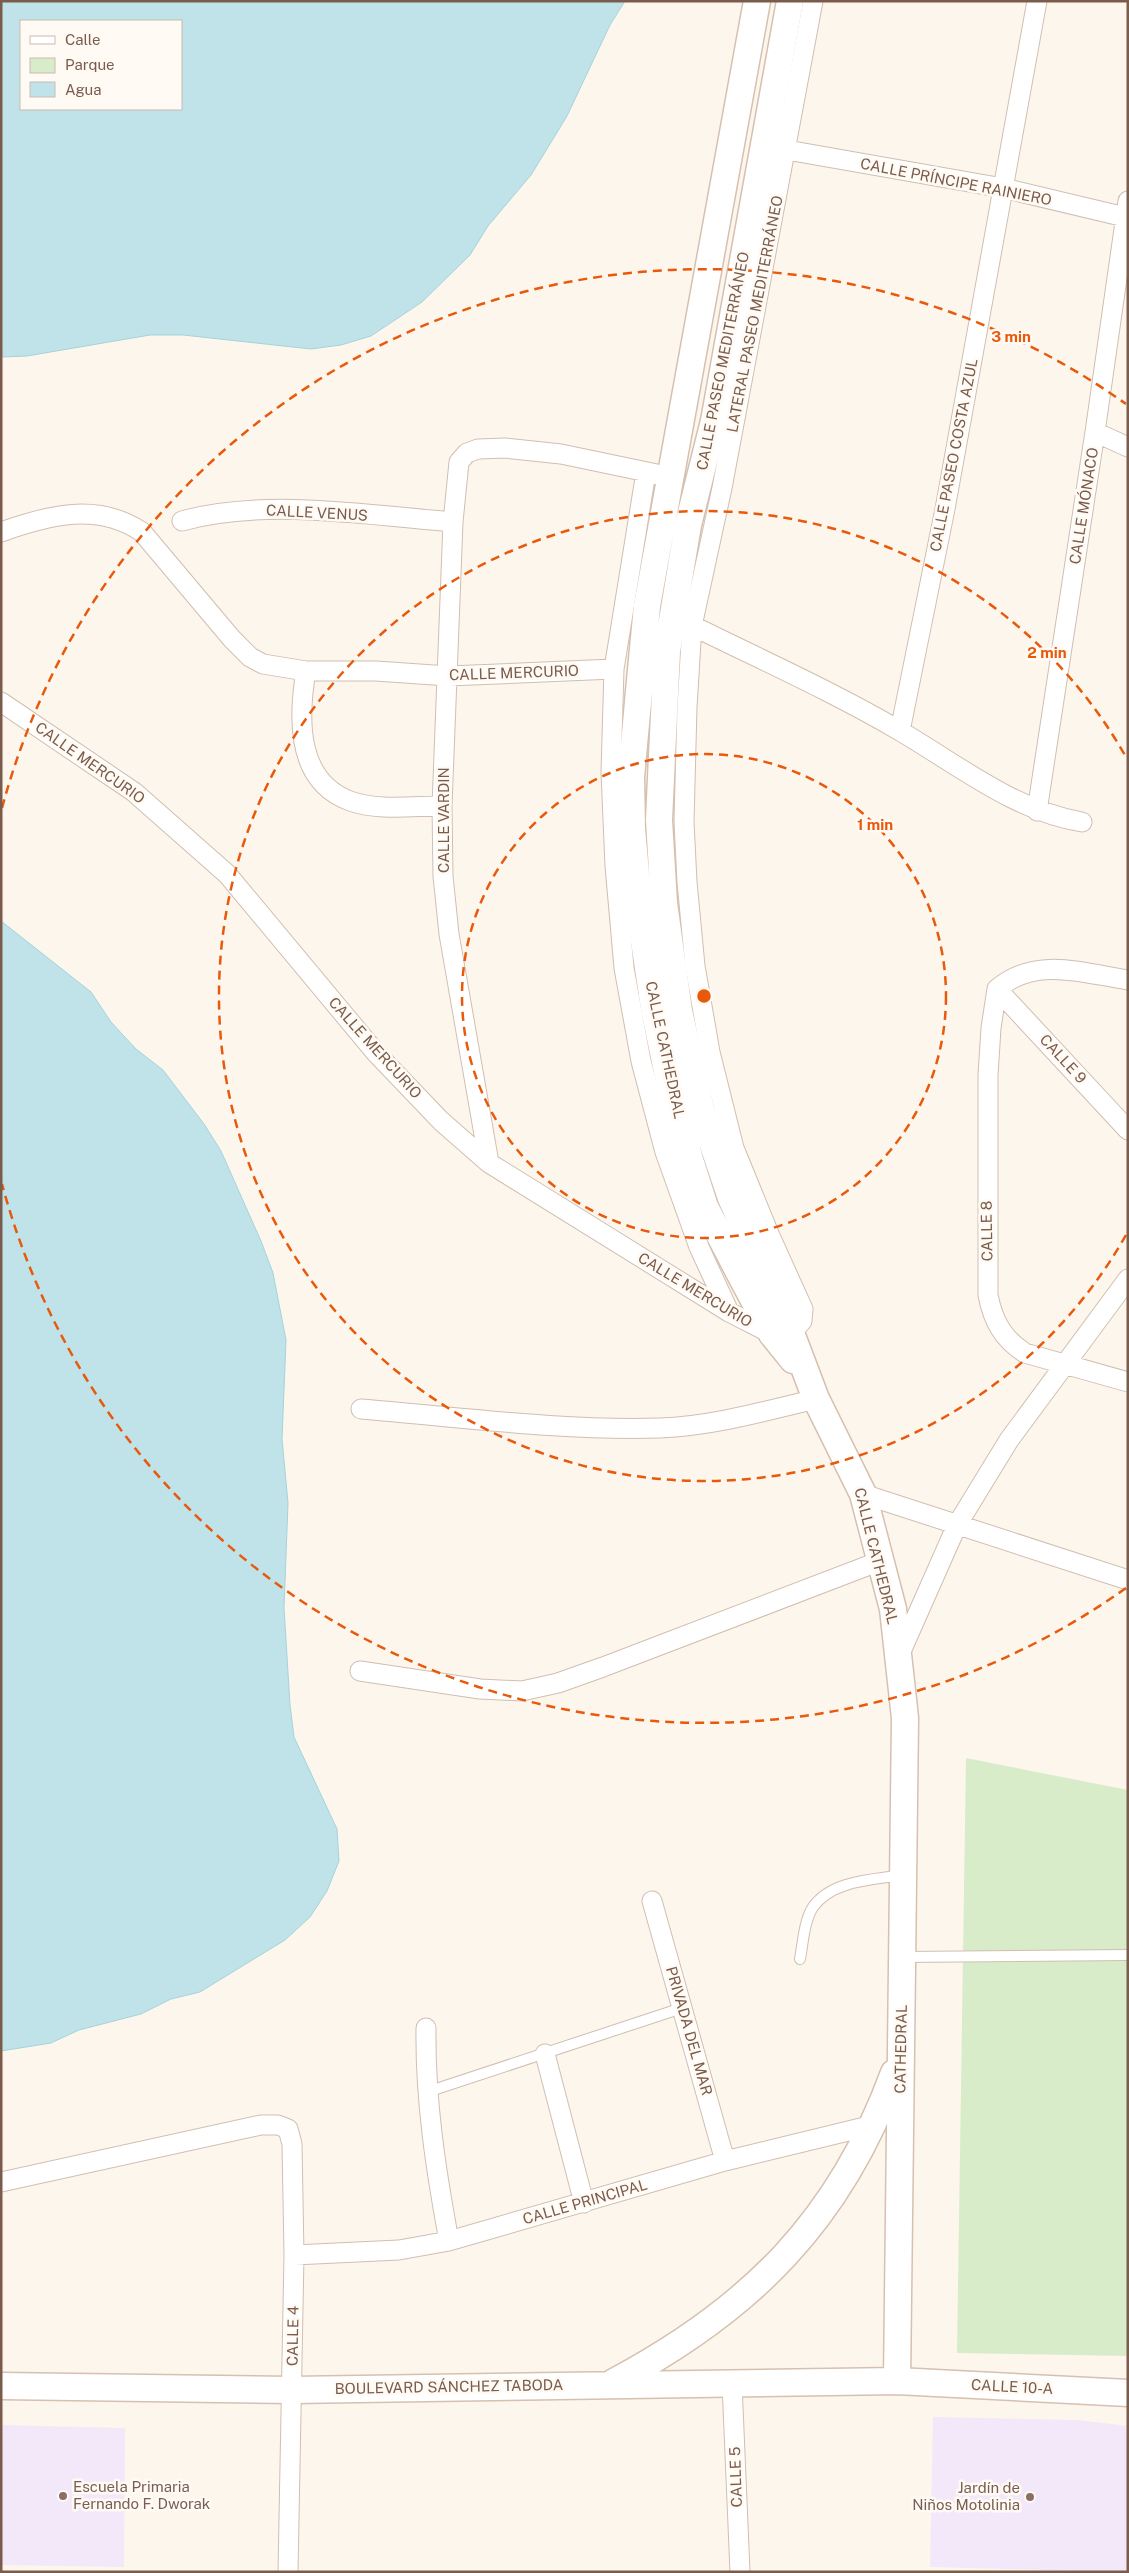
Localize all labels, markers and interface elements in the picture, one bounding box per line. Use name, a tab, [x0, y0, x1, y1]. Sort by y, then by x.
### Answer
legend	[20, 20, 182, 110]
text: Calle	[65, 31, 101, 48]
text: Parque	[65, 56, 115, 73]
text: Agua	[65, 81, 102, 98]
street label: CALLE PRÍNCIPE RAINIERO	[859, 155, 1053, 208]
street label: LATERAL PASEO MEDITERRÁNEO	[723, 194, 786, 434]
street label: CALLE PASEO MEDITERRÁNEO	[693, 250, 752, 472]
text: 3 min	[991, 328, 1031, 345]
street label: CALLE PASEO COSTA AZUL	[926, 357, 981, 553]
street label: CALLE MÓNACO	[1065, 446, 1101, 566]
street label: CALLE VENUS	[266, 501, 368, 524]
text: 2 min	[1027, 644, 1067, 661]
street label: CALLE MERCURIO	[449, 662, 579, 683]
street label: CALLE MERCURIO	[32, 718, 148, 807]
street label: CALLE VARDIN	[435, 767, 452, 873]
text: 1 min	[857, 816, 893, 833]
street label: CALLE CATHEDRAL	[643, 980, 688, 1120]
centre of rings	[695, 987, 713, 1005]
street label: CALLE MERCURIO	[326, 994, 425, 1102]
street label: CALLE 9	[1037, 1031, 1090, 1087]
street label: CALLE 8	[977, 1200, 996, 1262]
street label: CALLE MERCURIO	[635, 1249, 755, 1330]
street label: CALLE CATHEDRAL	[851, 1486, 902, 1626]
street label: PRIVADA DEL MAR	[663, 1964, 716, 2097]
street label: CATHEDRAL	[891, 2004, 910, 2094]
street label: CALLE PRINCIPAL	[521, 2176, 649, 2227]
street label: CALLE 4	[283, 2306, 302, 2366]
street label: BOULEVARD SÁNCHEZ TABODA	[335, 2376, 564, 2397]
street label: CALLE 10-A	[970, 2376, 1054, 2397]
street label: CALLE 5	[726, 2446, 745, 2508]
place label: Escuela Primaria Fernando F. Dworak	[73, 2478, 210, 2512]
place label: Jardín de Niños Motolinia	[912, 2479, 1020, 2513]
marker: Escuela Primaria Fernando F. Dworak	[57, 2490, 69, 2502]
marker: Jardín de Niños Motolinia	[1024, 2491, 1036, 2503]

